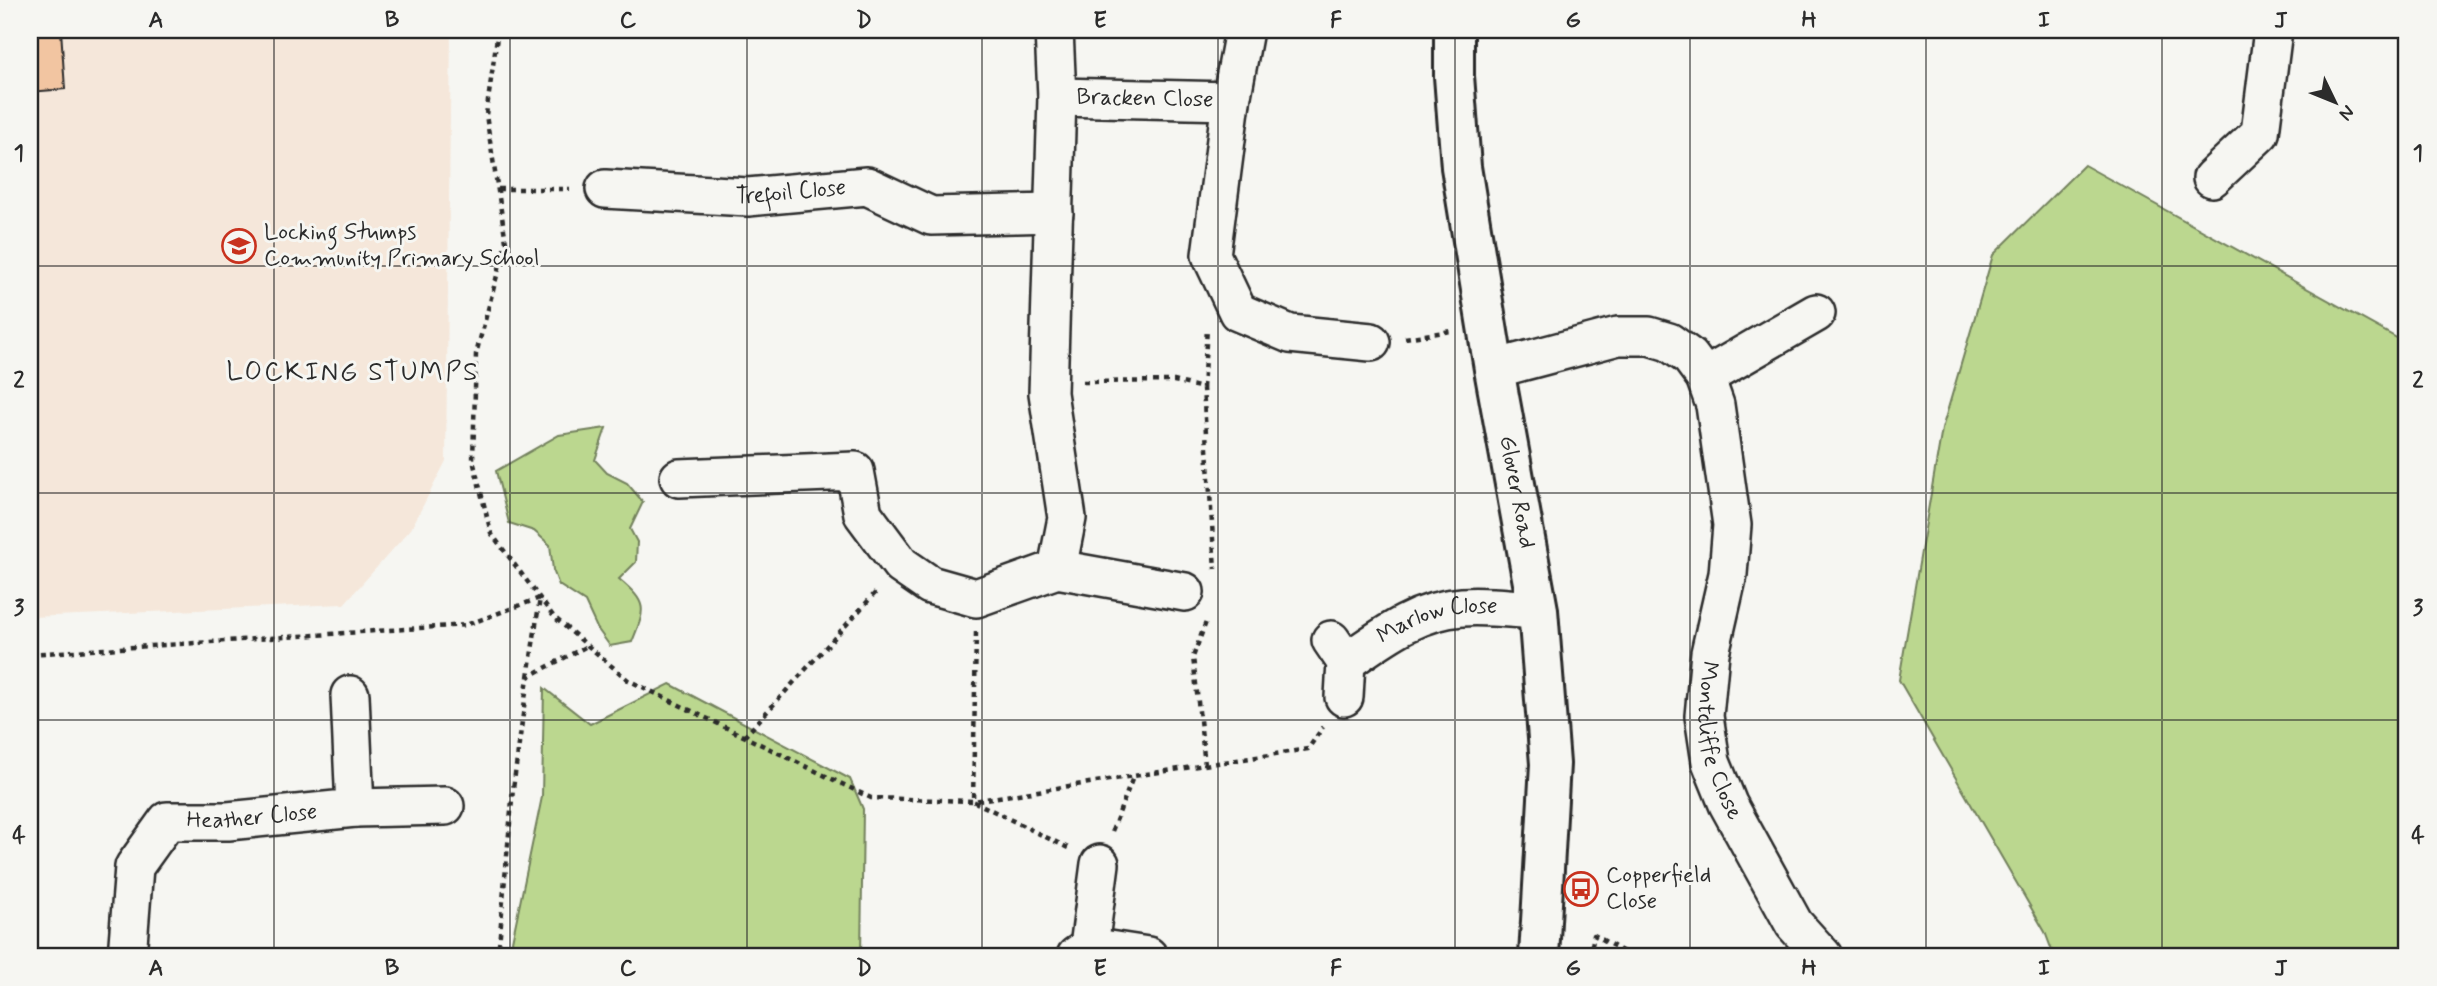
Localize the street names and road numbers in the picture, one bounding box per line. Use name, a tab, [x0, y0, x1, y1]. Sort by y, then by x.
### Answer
street label: Bracken Close	[1076, 82, 1214, 116]
street label: Trefoil Close	[734, 173, 847, 212]
street label: Glover Road	[1491, 433, 1541, 551]
street label: Marlow Close	[1371, 591, 1498, 652]
street label: Montcliffe Close	[1689, 660, 1749, 826]
street label: Heather Close	[187, 797, 319, 836]

